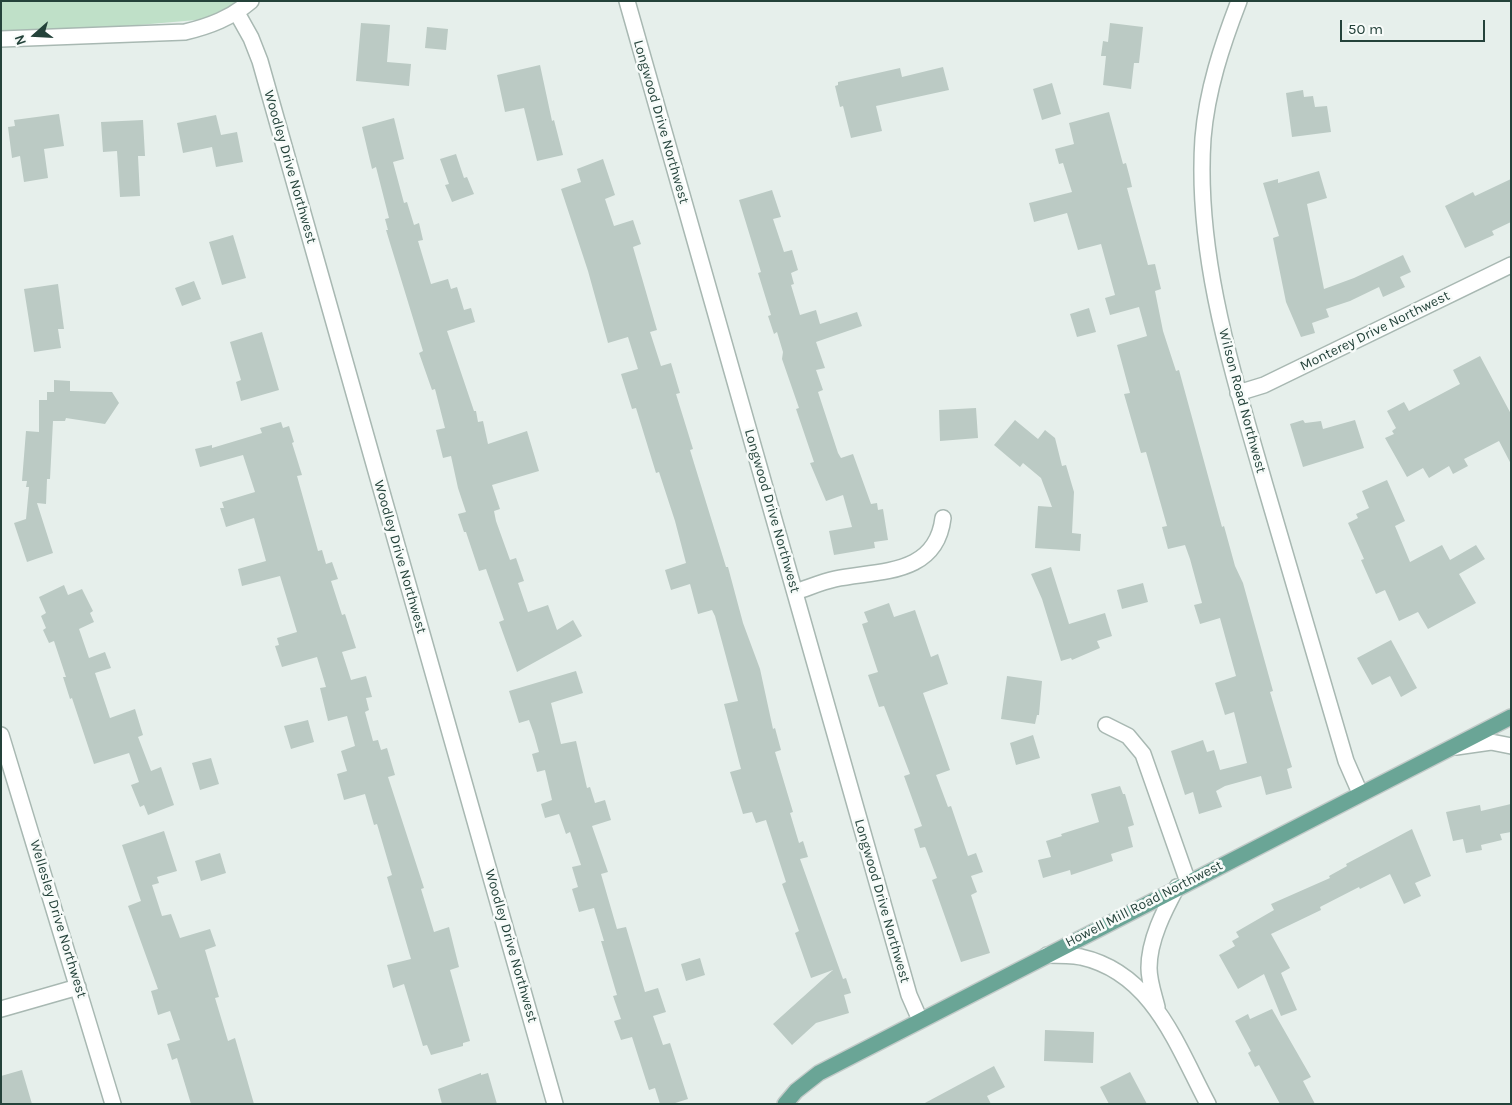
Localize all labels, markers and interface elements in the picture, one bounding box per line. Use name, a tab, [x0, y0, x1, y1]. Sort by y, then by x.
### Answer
north arrow	[10, 10, 60, 60]
scale bar	[1342, 10, 1487, 42]
text: 50 m	[1348, 20, 1383, 38]
text: N	[11, 33, 30, 48]
street label: Longwood Drive Northwest	[630, 38, 692, 206]
street label: Woodley Drive Northwest	[260, 88, 320, 246]
street label: Monterey Drive Northwest	[1297, 287, 1453, 375]
street label: Wilson Road Northwest	[1215, 327, 1269, 475]
street label: Longwood Drive Northwest	[741, 427, 803, 595]
street label: Woodley Drive Northwest	[370, 478, 430, 636]
street label: Longwood Drive Northwest	[851, 817, 913, 985]
street label: Wellesley Drive Northwest	[26, 838, 90, 1000]
street label: Howell Mill Road Northwest	[1063, 857, 1225, 951]
street label: Woodley Drive Northwest	[481, 867, 541, 1025]

